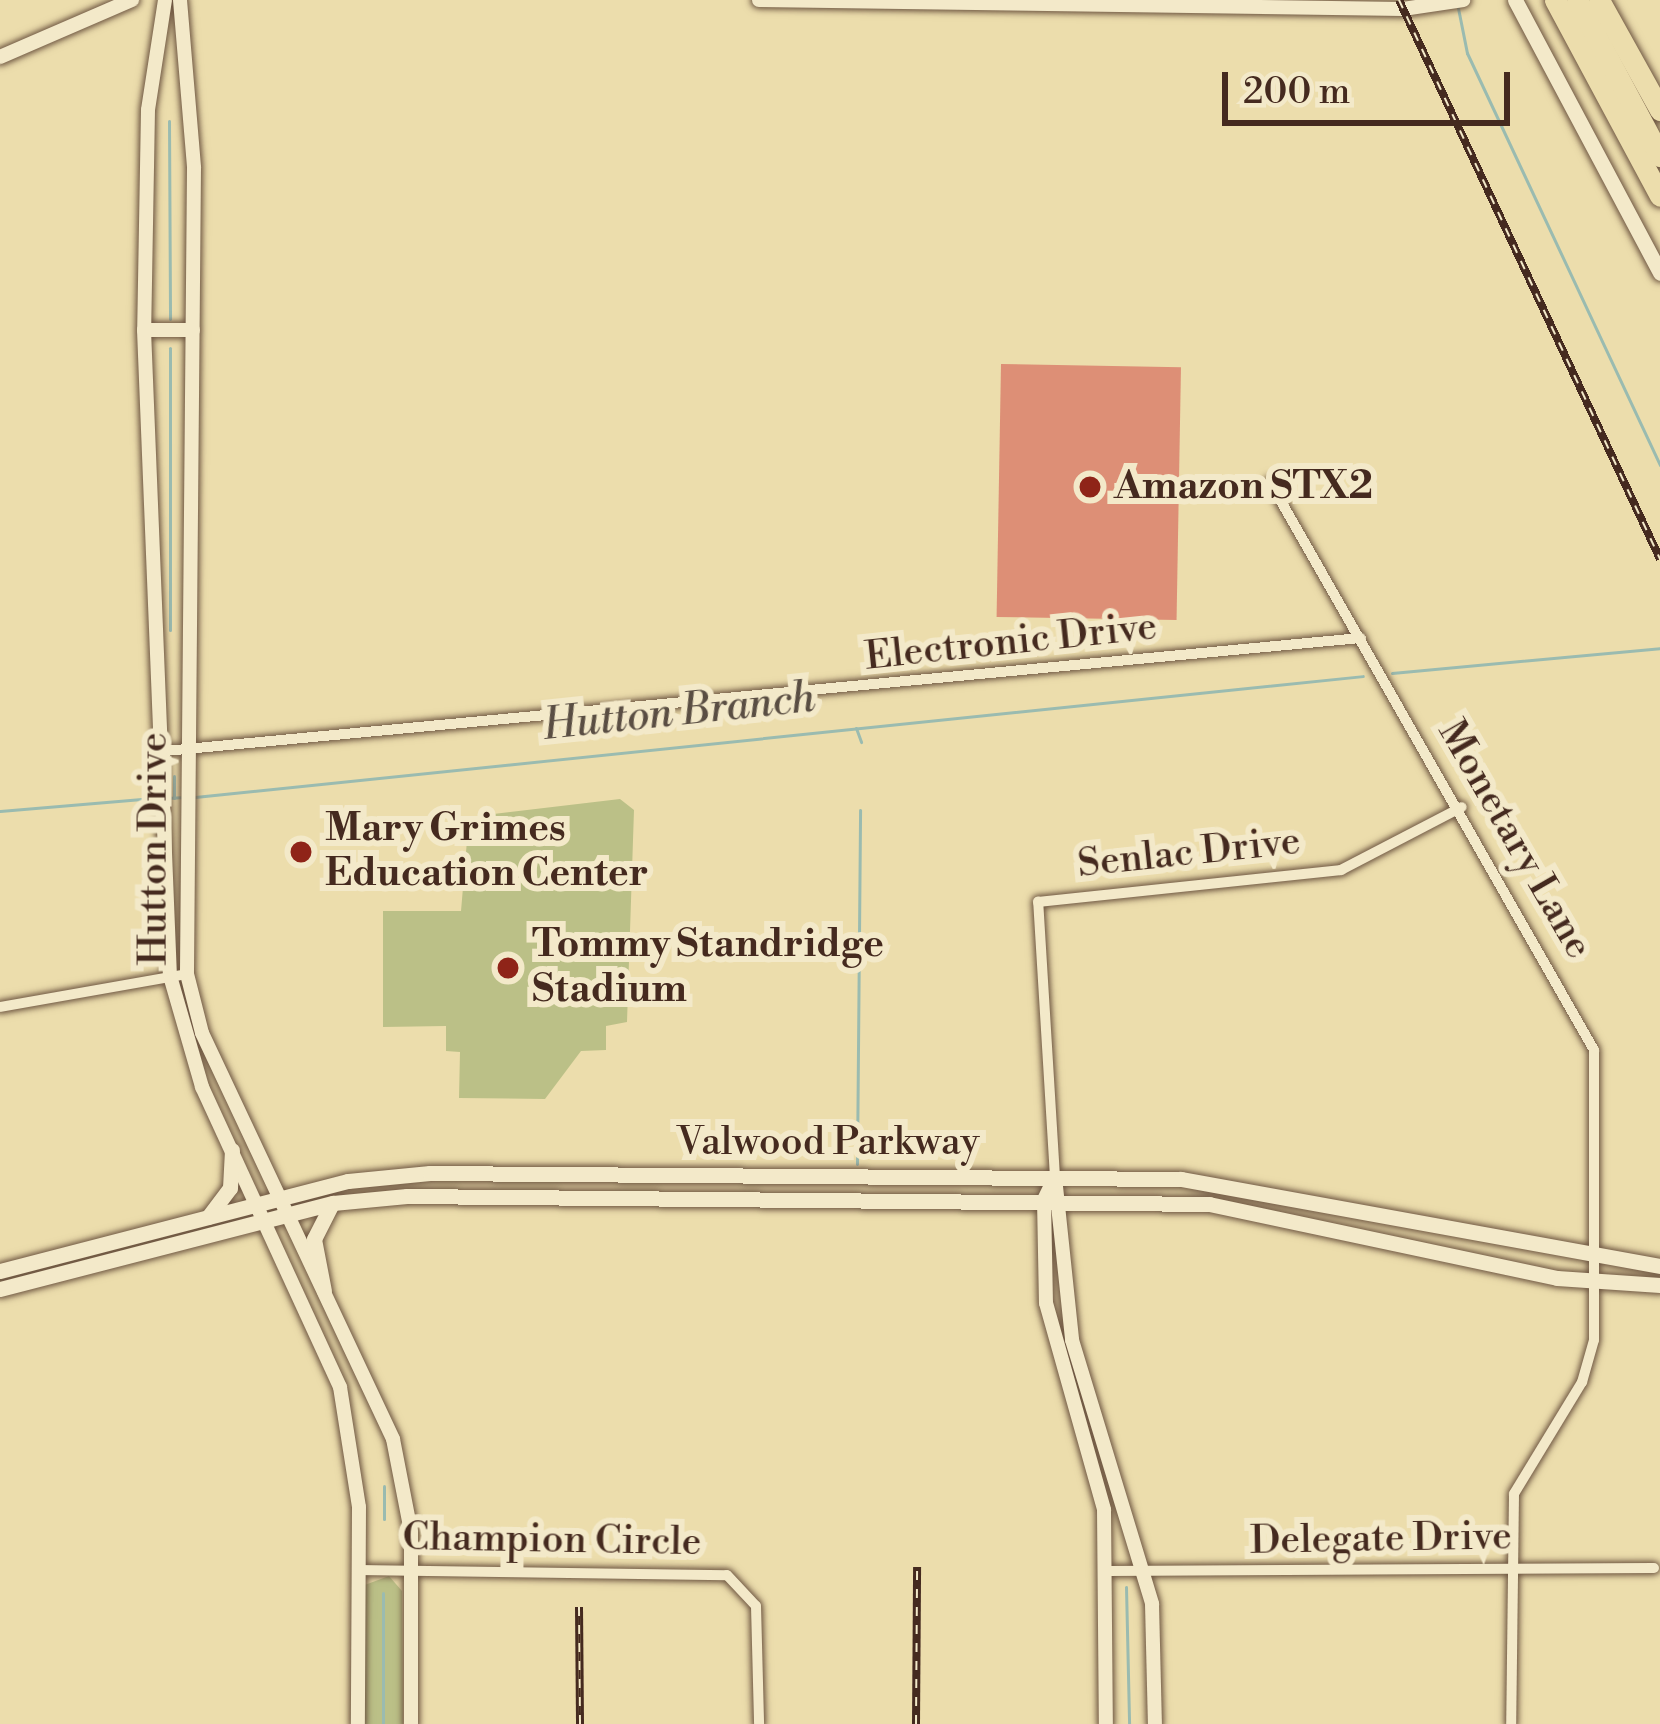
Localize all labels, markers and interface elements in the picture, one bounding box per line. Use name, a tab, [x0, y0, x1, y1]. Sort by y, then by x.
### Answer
scale bar	[1228, 48, 1516, 122]
text: 200 m	[1243, 70, 1350, 115]
place label: Amazon STX2	[1114, 464, 1373, 510]
marker: Amazon STX2	[1077, 474, 1103, 500]
street label: Electronic Drive	[863, 604, 1159, 682]
water label: Hutton Branch	[541, 674, 817, 752]
street label: Monetary Lane	[1427, 713, 1601, 967]
street label: Hutton Drive	[132, 732, 178, 966]
place label: Mary Grimes Education Center	[325, 807, 649, 898]
street label: Senlac Drive	[1075, 819, 1303, 889]
marker: Mary Grimes Education Center	[288, 839, 314, 865]
place label: Tommy Standridge Stadium	[532, 923, 884, 1014]
marker: Tommy Standridge Stadium	[495, 955, 521, 981]
street label: Valwood Parkway	[677, 1120, 979, 1166]
street label: Delegate Drive	[1250, 1514, 1512, 1566]
street label: Champion Circle	[402, 1515, 702, 1567]

